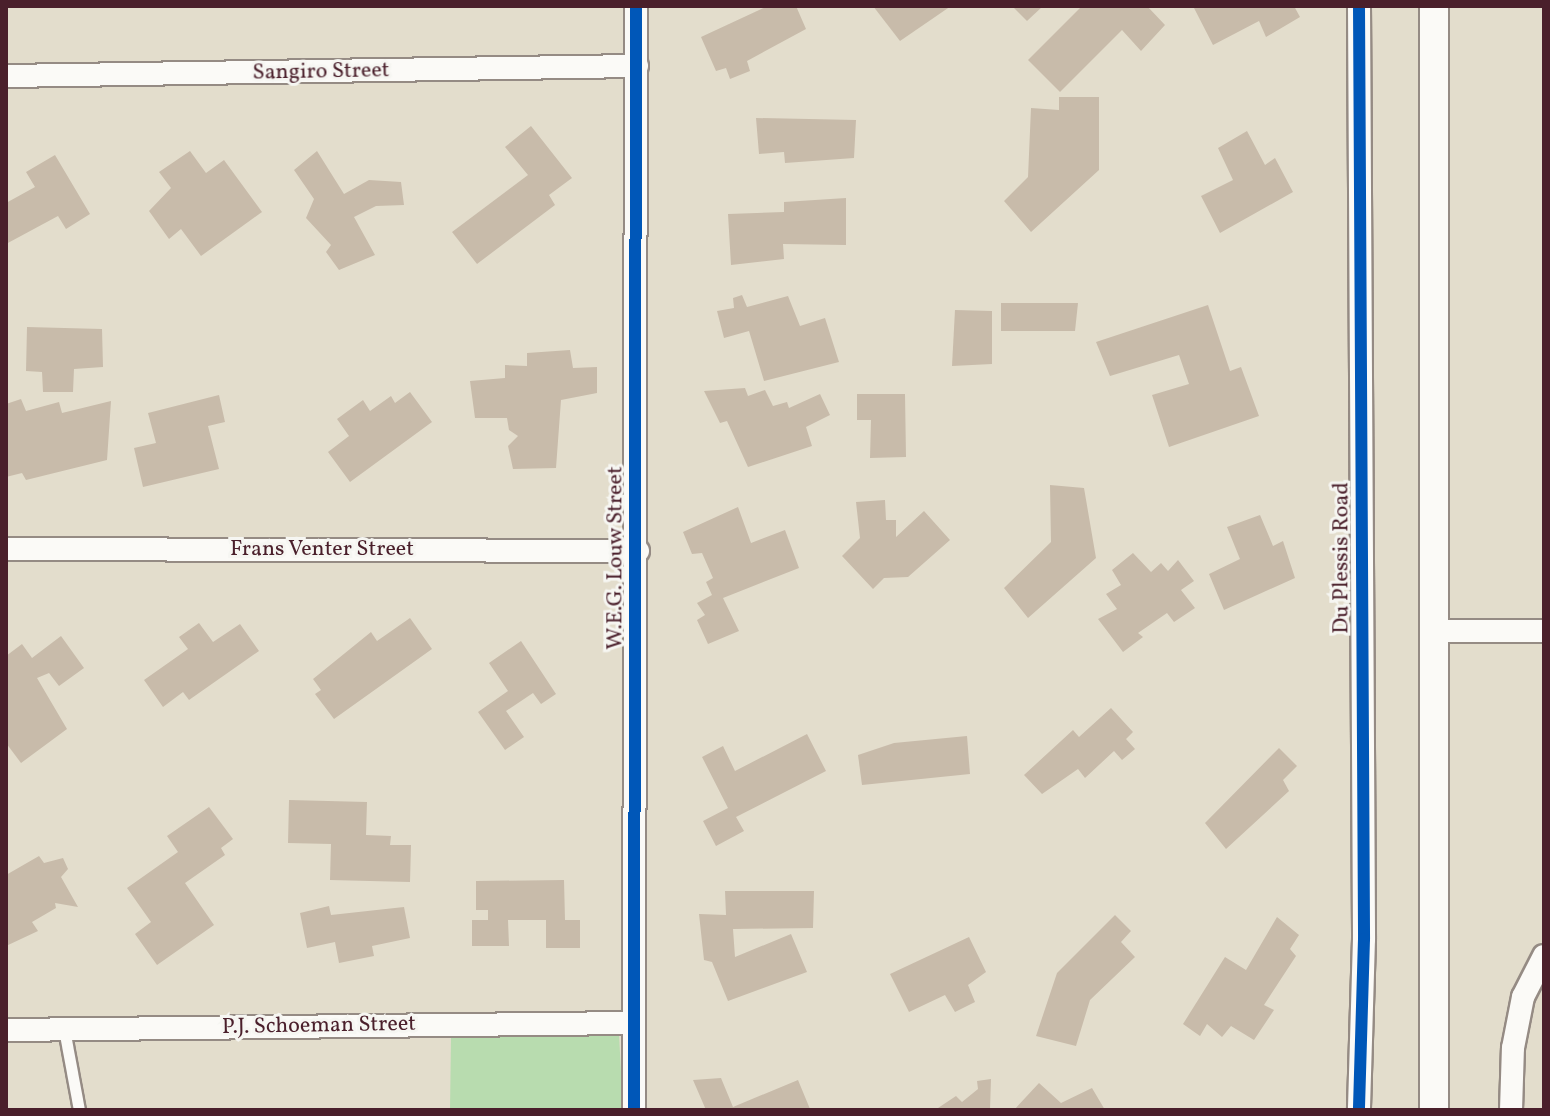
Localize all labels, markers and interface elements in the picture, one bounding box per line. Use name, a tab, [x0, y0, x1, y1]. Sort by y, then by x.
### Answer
street label: Sangiro Street	[252, 58, 390, 86]
street label: W.E.G. Louw Street	[603, 466, 629, 650]
street label: Du Plessis Road	[1329, 482, 1355, 634]
street label: Frans Venter Street	[230, 537, 414, 563]
street label: P.J. Schoeman Street	[222, 1011, 416, 1041]

